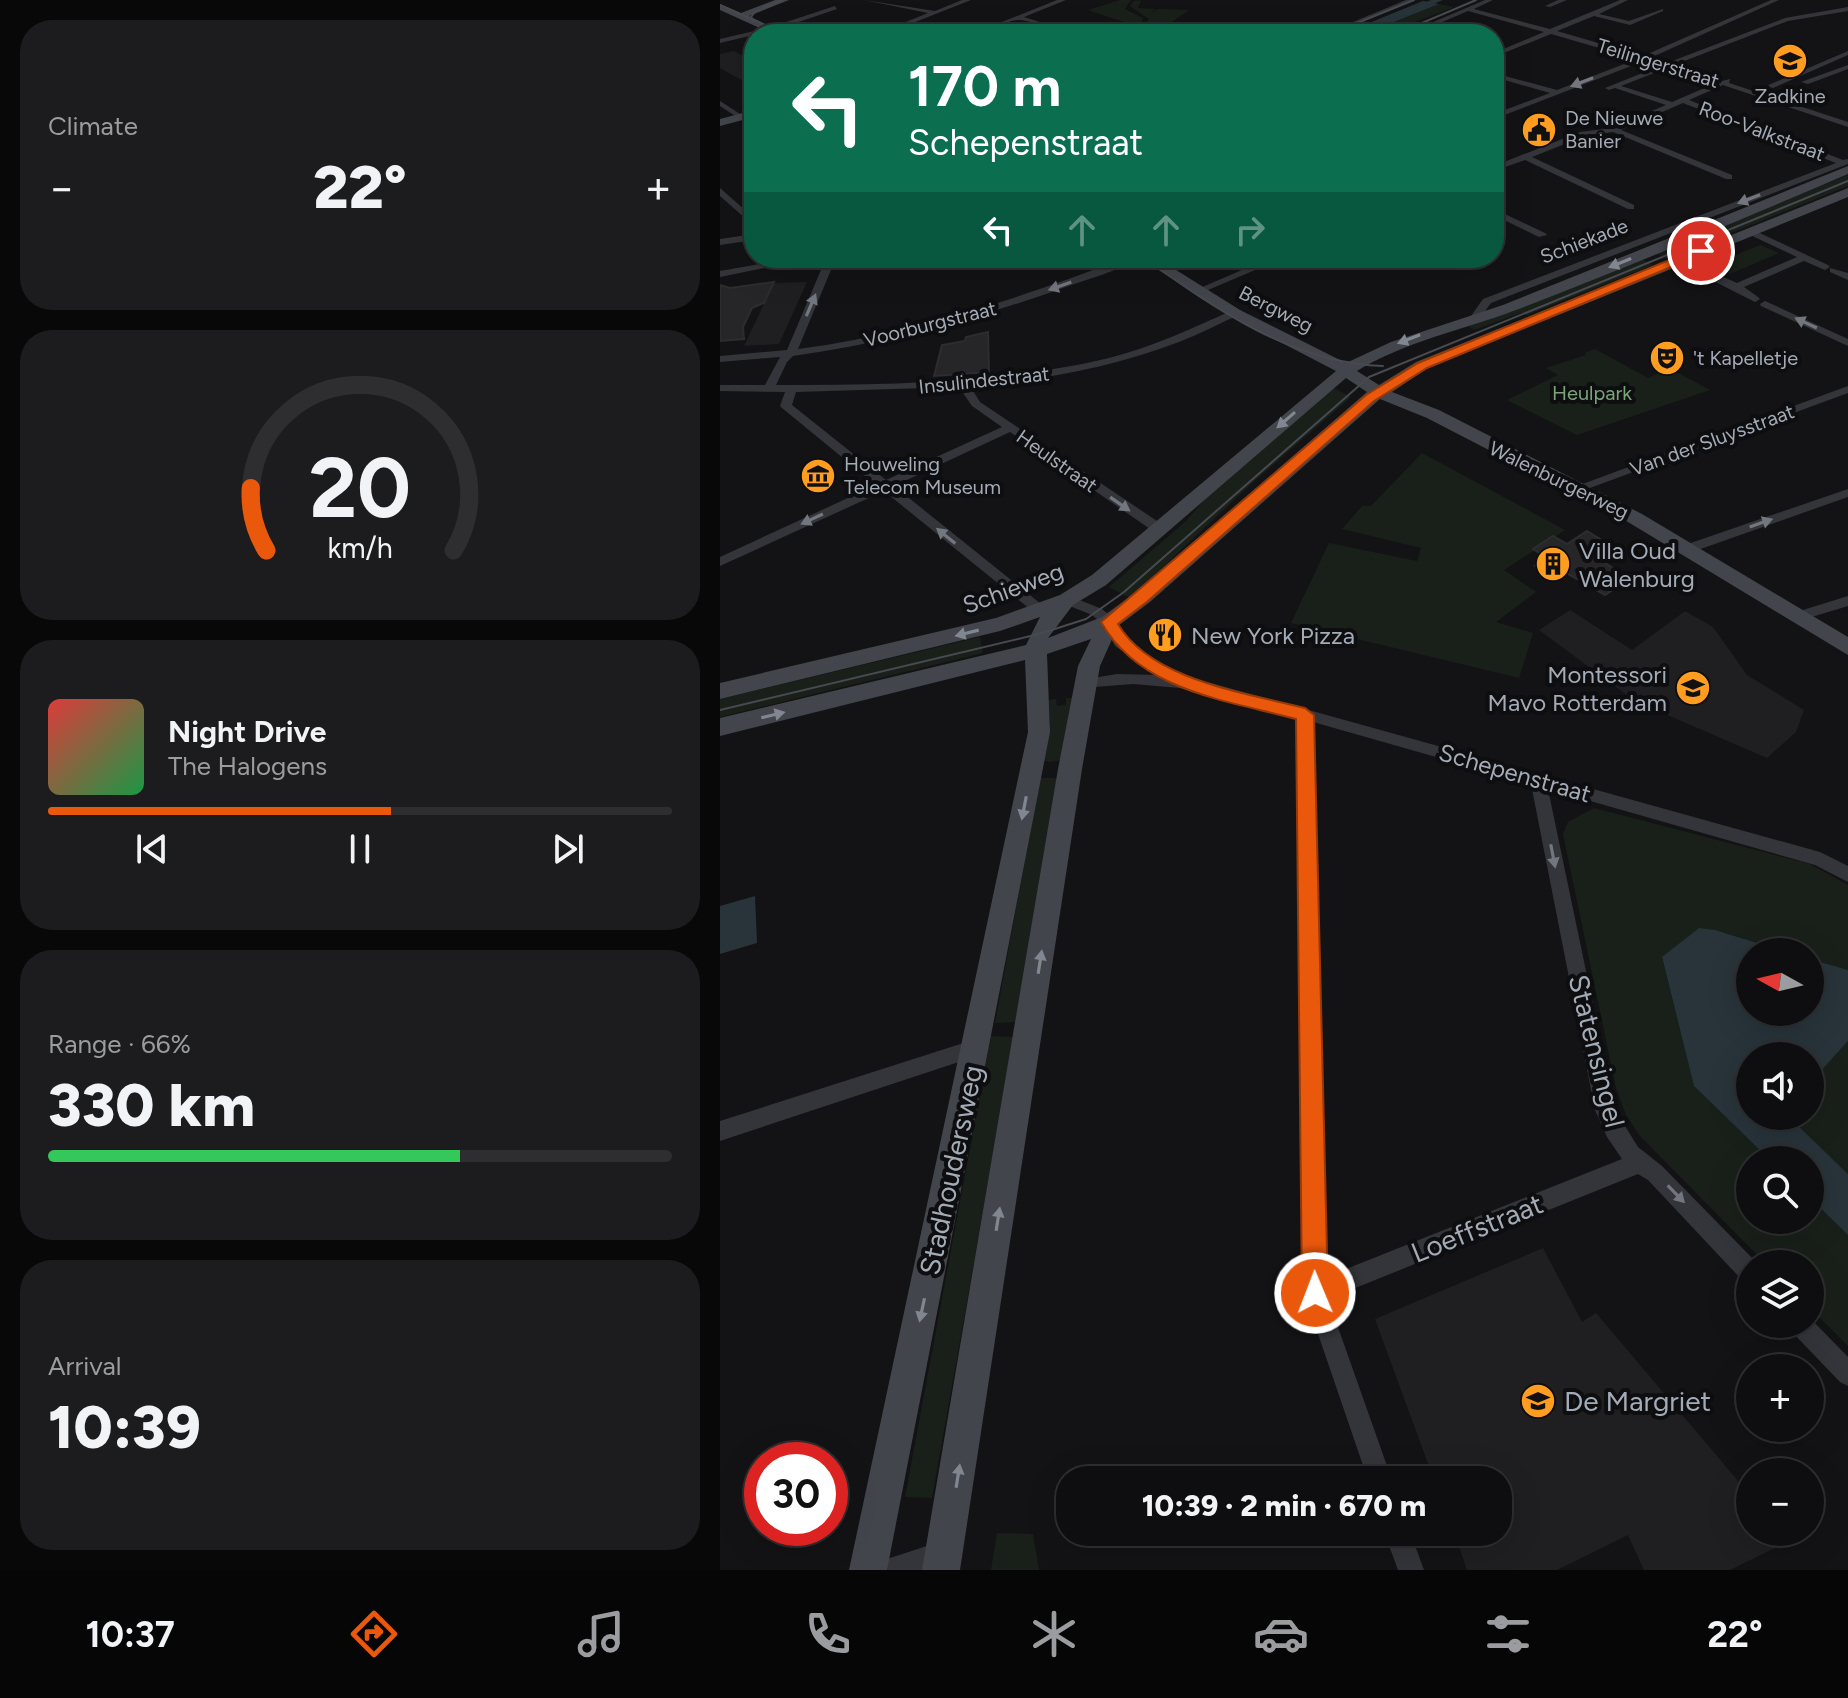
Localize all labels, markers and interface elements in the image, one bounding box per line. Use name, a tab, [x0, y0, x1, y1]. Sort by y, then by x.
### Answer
street label: Teilingerstraat	[1594, 33, 1722, 93]
school or university icon: Zadkine	[1771, 42, 1809, 80]
text: 170 m	[908, 53, 1061, 120]
icon: left	[776, 56, 880, 160]
one-way arrow	[1570, 76, 1594, 89]
place label: Zadkine	[1754, 84, 1826, 108]
street label: Roo-Valkstraat	[1696, 96, 1828, 166]
place label: De Nieuwe Banier	[1565, 106, 1663, 153]
text: Climate	[48, 110, 138, 142]
public building icon: De Nieuwe Banier	[1520, 111, 1558, 149]
text: Schepenstraat	[908, 121, 1143, 164]
text: 22°	[313, 151, 407, 223]
text: −	[48, 161, 75, 214]
text: +	[645, 161, 672, 214]
one-way arrow	[1737, 193, 1761, 206]
icon: left	[976, 208, 1020, 252]
icon: ahead	[1060, 208, 1104, 252]
icon: ahead	[1144, 208, 1188, 252]
icon: right	[1228, 208, 1272, 252]
street label: Schiekade	[1537, 213, 1631, 269]
pin	[1667, 217, 1735, 285]
icon: arrive	[1679, 229, 1723, 273]
one-way arrow	[1608, 256, 1632, 269]
one-way arrow	[1048, 280, 1072, 293]
street label: Bergweg	[1235, 280, 1317, 338]
one-way arrow	[804, 293, 817, 317]
street label: Voorburgstraat	[861, 296, 999, 352]
one-way arrow	[1795, 316, 1818, 330]
one-way arrow	[1397, 333, 1421, 346]
theatre icon: 't Kapelletje	[1648, 339, 1686, 377]
place label: 't Kapelletje	[1693, 346, 1798, 370]
street label: Insulindestraat	[917, 361, 1051, 399]
park label: Heulpark	[1552, 381, 1632, 405]
street label: Van der Sluysstraat	[1627, 399, 1797, 481]
one-way arrow	[1277, 411, 1297, 428]
street label: Heulstraat	[1012, 424, 1102, 498]
street label: Walenburgerweg	[1485, 436, 1633, 524]
text: 20	[309, 438, 411, 538]
place label: Houweling Telecom Museum	[844, 452, 1001, 499]
museum icon: Houweling Telecom Museum	[799, 457, 837, 495]
one-way arrow	[1109, 496, 1130, 511]
one-way arrow	[800, 512, 824, 526]
one-way arrow	[1749, 517, 1773, 529]
one-way arrow	[936, 528, 956, 545]
text: km/h	[327, 531, 393, 565]
place label: Villa Oud Walenburg	[1579, 536, 1695, 593]
building icon: Villa Oud Walenburg	[1534, 545, 1572, 583]
street label: Schieweg	[959, 556, 1067, 620]
restaurant icon: New York Pizza	[1146, 616, 1184, 654]
place label: New York Pizza	[1191, 621, 1355, 650]
one-way arrow	[954, 627, 979, 639]
place label: Montessori Mavo Rotterdam	[1488, 660, 1667, 717]
school or university icon: Montessori Mavo Rotterdam	[1674, 669, 1712, 707]
one-way arrow	[761, 708, 786, 720]
text: Night Drive	[168, 713, 326, 750]
street label: Schepenstraat	[1436, 737, 1594, 809]
text: The Halogens	[168, 750, 327, 782]
one-way arrow	[1017, 796, 1030, 821]
icon: previous	[130, 827, 174, 871]
icon: pause	[338, 827, 382, 871]
icon: next	[546, 827, 590, 871]
one-way arrow	[1548, 843, 1560, 868]
north arrow	[1736, 938, 1824, 1026]
map controls	[1736, 938, 1824, 1546]
one-way arrow	[1034, 950, 1046, 975]
street label: Statensingel	[1562, 971, 1632, 1131]
text: Range · 66%	[48, 1028, 191, 1060]
button: sound	[1736, 1042, 1824, 1130]
street label: Stadhoudersweg	[912, 1062, 990, 1278]
text: 330 km	[48, 1069, 255, 1141]
button: search	[1736, 1146, 1824, 1234]
one-way arrow	[1666, 1184, 1684, 1203]
street label: Loeffstraat	[1406, 1186, 1548, 1270]
one-way arrow	[993, 1206, 1005, 1231]
button: layers	[1736, 1250, 1824, 1338]
position arrow	[1273, 1251, 1357, 1335]
one-way arrow	[915, 1298, 928, 1323]
text: Arrival	[48, 1350, 121, 1382]
button: +	[1736, 1354, 1824, 1442]
school or university icon: De Margriet	[1519, 1382, 1557, 1420]
place label: De Margriet	[1564, 1384, 1711, 1418]
text: 10:39	[48, 1391, 201, 1463]
speed limit sign: 30	[744, 1442, 848, 1546]
button: −	[1736, 1458, 1824, 1546]
one-way arrow	[952, 1463, 965, 1488]
text: 10:39 · 2 min · 670 m	[1142, 1487, 1426, 1524]
icon: directions	[346, 1606, 402, 1662]
icon: music	[573, 1606, 629, 1662]
icon: phone	[800, 1606, 856, 1662]
icon: climate	[1026, 1606, 1082, 1662]
icon: car	[1253, 1606, 1309, 1662]
icon: filters	[1480, 1606, 1536, 1662]
text: 10:37	[85, 1613, 175, 1656]
text: 22°	[1707, 1613, 1762, 1656]

